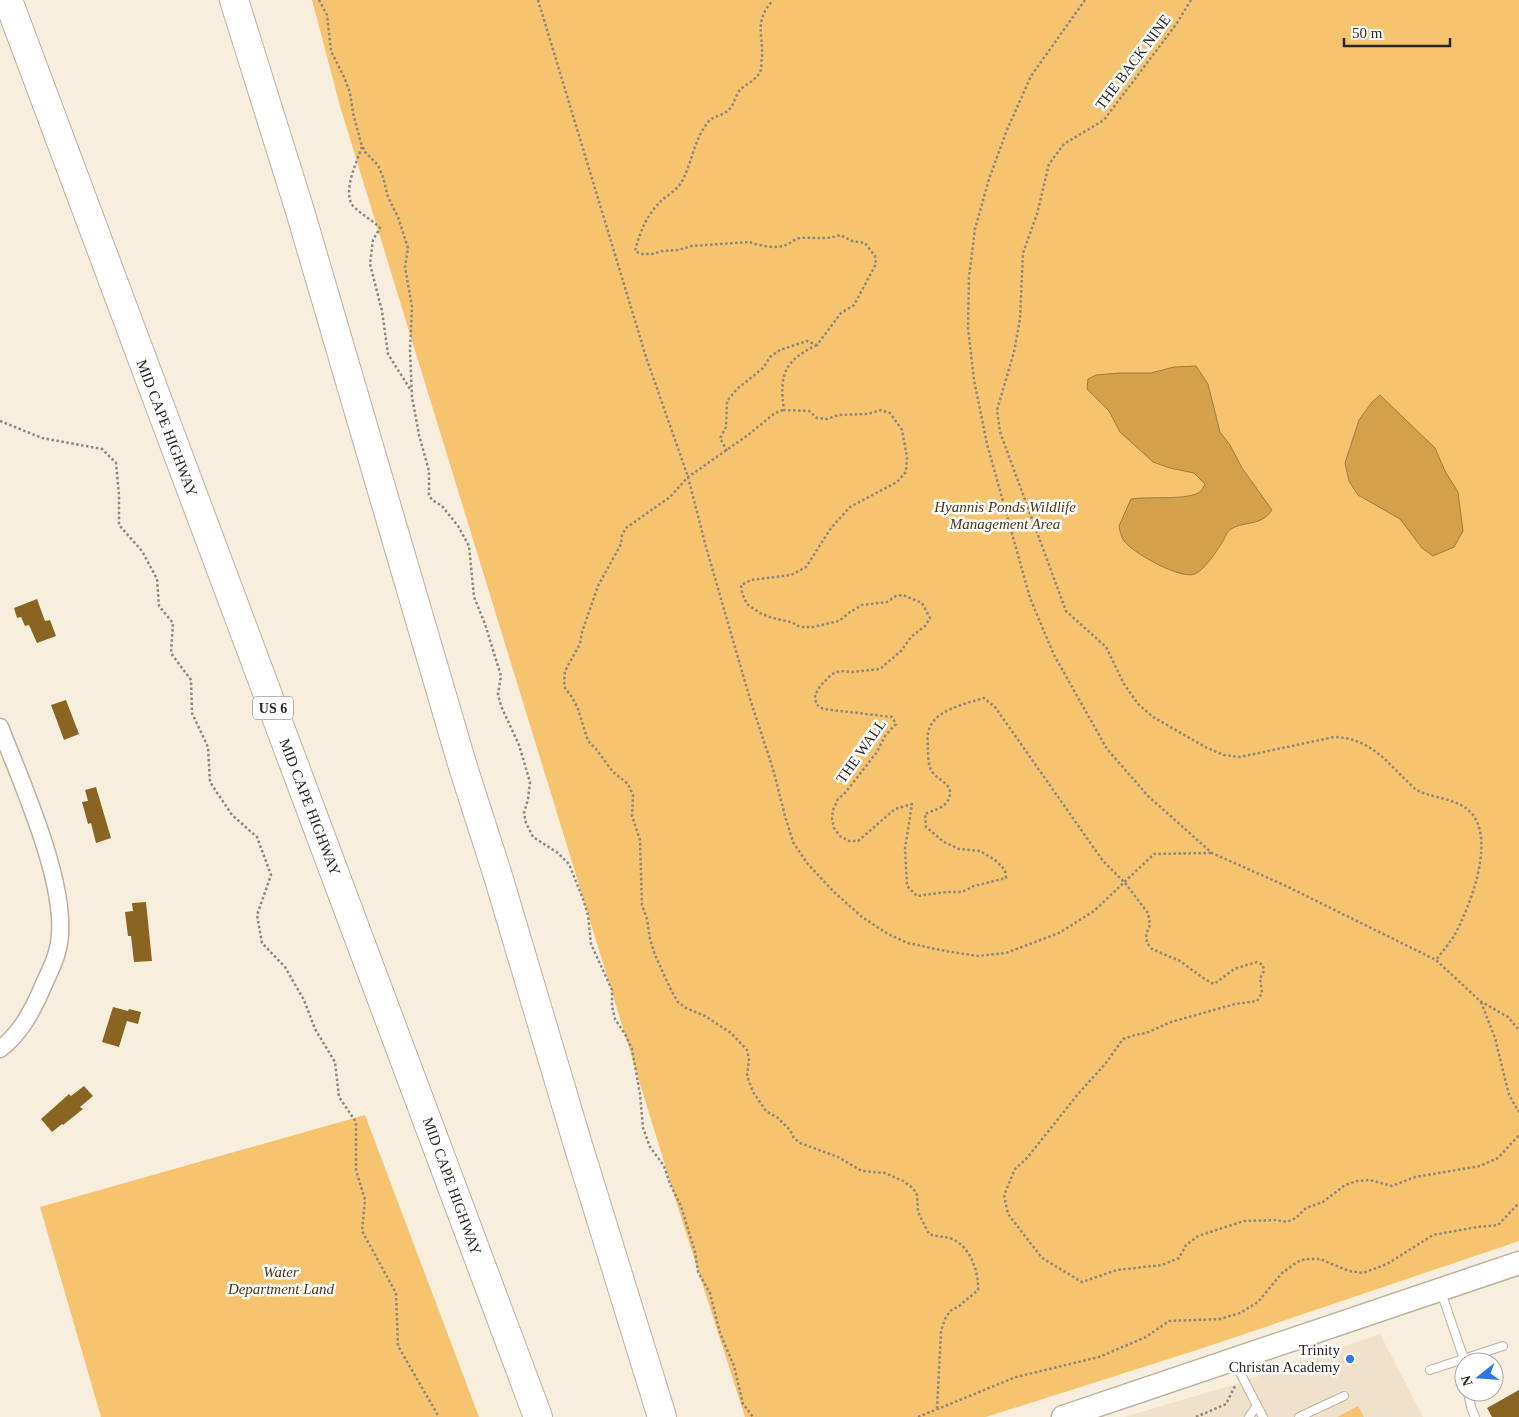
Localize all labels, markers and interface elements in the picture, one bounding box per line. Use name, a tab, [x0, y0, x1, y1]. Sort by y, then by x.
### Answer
street label: THE BACK NINE	[1092, 12, 1174, 112]
scale bar	[1344, 15, 1450, 47]
text: 50 m	[1352, 25, 1383, 41]
street label: MID CAPE HIGHWAY	[133, 357, 201, 499]
park label: Hyannis Ponds Wildlife Management Area	[933, 499, 1076, 532]
road number: US 6	[253, 696, 293, 720]
street label: THE WALL	[833, 716, 889, 786]
street label: MID CAPE HIGHWAY	[276, 736, 344, 878]
street label: MID CAPE HIGHWAY	[420, 1115, 484, 1257]
park label: Water Department Land	[227, 1264, 335, 1297]
place label: Trinity Christan Academy	[1229, 1342, 1340, 1375]
north arrow	[1454, 1352, 1504, 1402]
marker: Trinity Christan Academy	[1344, 1353, 1356, 1365]
text: N	[1458, 1374, 1476, 1388]

